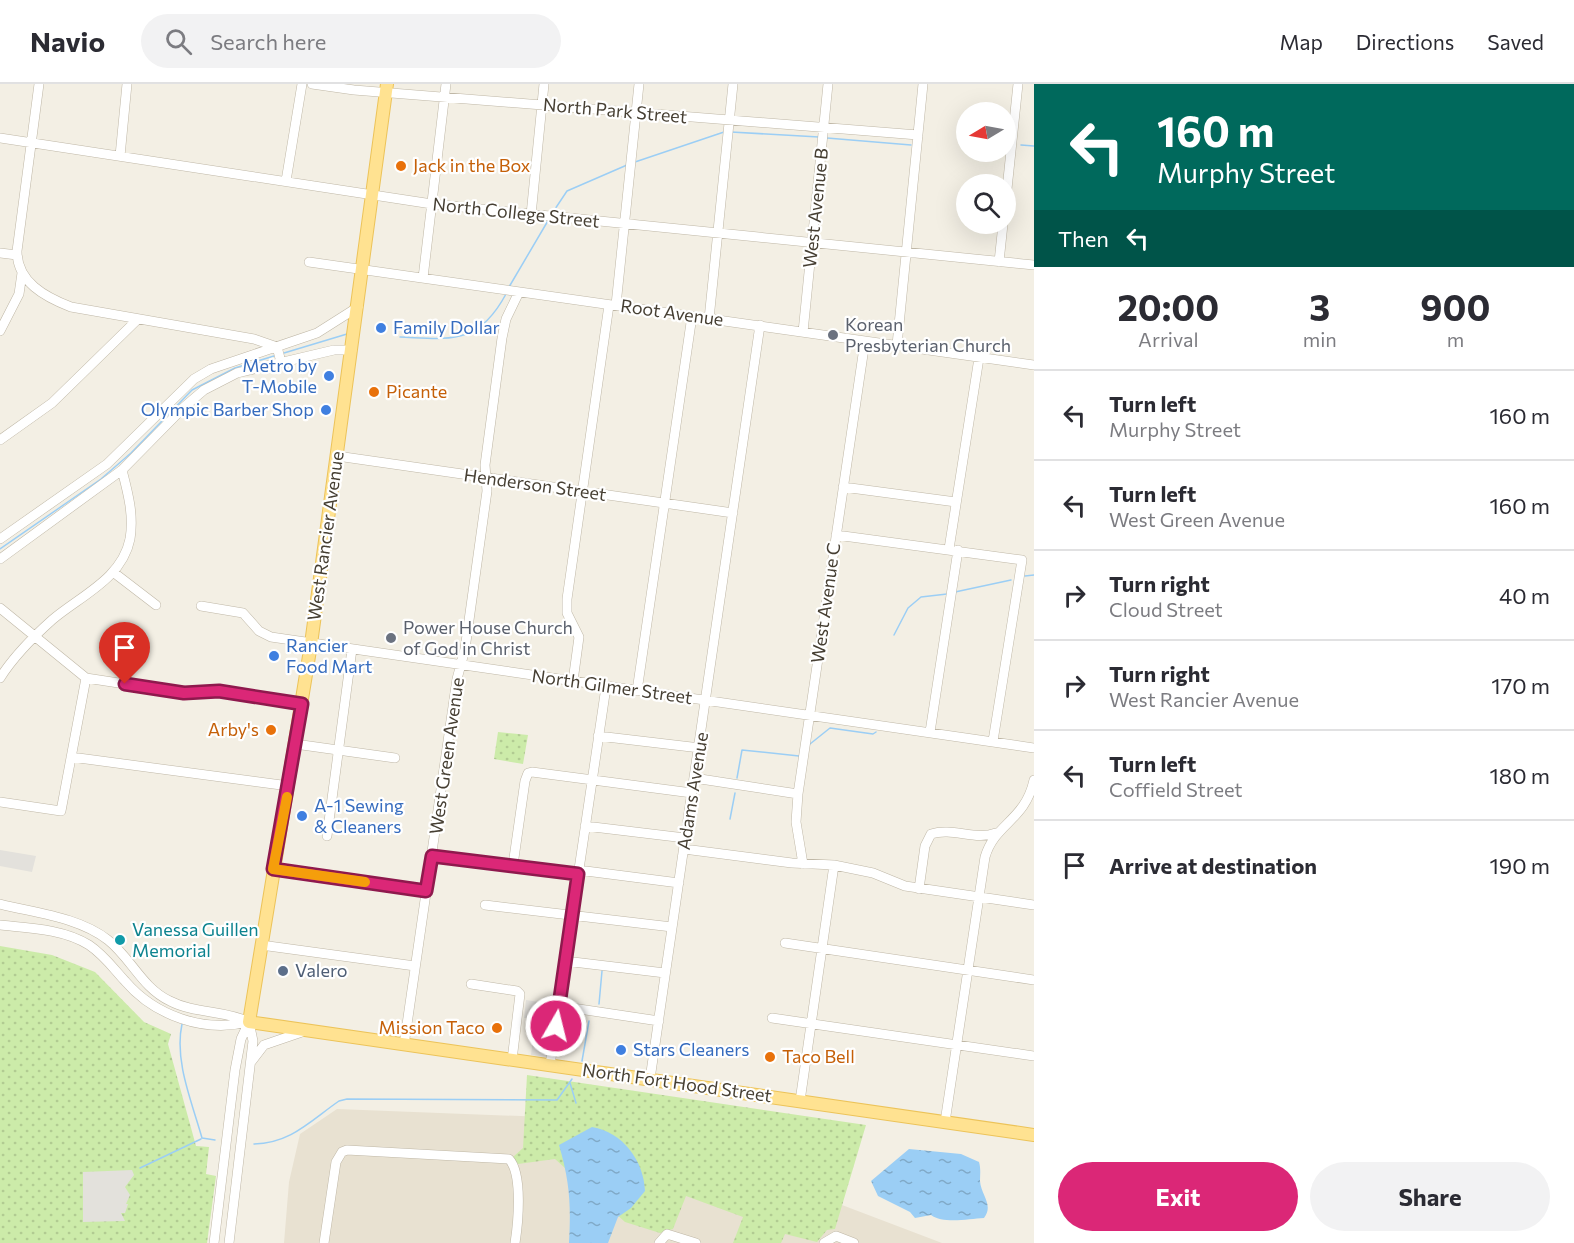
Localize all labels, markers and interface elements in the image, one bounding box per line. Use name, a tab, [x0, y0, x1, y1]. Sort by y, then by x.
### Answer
search box	[141, 14, 561, 68]
text: Navio	[30, 24, 105, 58]
icon: search	[162, 25, 195, 58]
text: Search here	[210, 28, 326, 55]
text: Map	[1280, 29, 1323, 54]
text: Directions	[1356, 29, 1454, 54]
text: Saved	[1487, 29, 1544, 54]
street label: North Park Street	[542, 93, 688, 127]
north arrow	[956, 102, 1016, 162]
map controls	[956, 102, 1016, 234]
text: 160 m	[1157, 104, 1275, 156]
icon: left	[1058, 108, 1136, 186]
street label: West Avenue B	[798, 147, 832, 269]
place label: Jack in the Box	[413, 154, 531, 176]
text: Murphy Street	[1157, 156, 1335, 189]
marker: Jack in the Box	[394, 159, 408, 173]
button: search	[956, 174, 1016, 234]
street label: North College Street	[432, 192, 601, 232]
icon: left	[1121, 222, 1154, 255]
text: Then	[1058, 225, 1109, 252]
text: 20:00	[1118, 284, 1219, 328]
text: 3	[1309, 284, 1330, 328]
text: 900	[1420, 284, 1490, 328]
street label: Root Avenue	[619, 294, 725, 330]
place label: Korean Presbyterian Church	[845, 313, 1011, 356]
place label: Family Dollar	[393, 316, 500, 338]
marker: Family Dollar	[374, 321, 388, 335]
text: Arrival	[1138, 327, 1199, 351]
text: min	[1303, 327, 1337, 351]
text: m	[1447, 327, 1464, 351]
marker: Korean Presbyterian Church	[826, 328, 840, 342]
place label: Metro by T-Mobile	[242, 354, 317, 397]
marker: Metro by T-Mobile	[322, 369, 336, 383]
place label: Picante	[386, 380, 447, 402]
marker: Picante	[367, 385, 381, 399]
text: Turn left	[1109, 390, 1196, 417]
place label: Olympic Barber Shop	[141, 398, 314, 420]
icon: left	[1058, 399, 1091, 432]
text: 160 m	[1489, 402, 1550, 429]
marker: Olympic Barber Shop	[319, 403, 333, 417]
text: Murphy Street	[1109, 417, 1241, 441]
street label: West Rancier Avenue	[302, 450, 348, 622]
street label: Henderson Street	[462, 463, 608, 505]
text: Turn left	[1109, 480, 1196, 507]
icon: left	[1058, 489, 1091, 522]
text: 160 m	[1489, 492, 1550, 519]
text: West Green Avenue	[1109, 507, 1285, 531]
street label: West Avenue C	[806, 541, 844, 664]
text: Turn right	[1109, 570, 1210, 597]
icon: right	[1058, 579, 1091, 612]
text: 40 m	[1499, 582, 1550, 609]
text: Cloud Street	[1109, 597, 1223, 621]
place label: Power House Church of God in Christ	[403, 616, 573, 659]
pin	[99, 622, 150, 684]
icon: arrive	[108, 631, 141, 664]
marker: Power House Church of God in Christ	[384, 631, 398, 645]
place label: Rancier Food Mart	[286, 634, 372, 677]
marker: Rancier Food Mart	[267, 649, 281, 663]
text: Turn right	[1109, 660, 1210, 687]
street label: North Gilmer Street	[531, 664, 694, 708]
icon: right	[1058, 669, 1091, 702]
text: 170 m	[1491, 672, 1550, 699]
street label: West Green Avenue	[424, 676, 468, 836]
text: West Rancier Avenue	[1109, 687, 1299, 711]
place label: Arby's	[208, 718, 259, 740]
marker: Arby's	[264, 723, 278, 737]
street label: Adams Avenue	[672, 730, 712, 851]
text: Turn left	[1109, 750, 1196, 777]
icon: left	[1058, 759, 1091, 792]
text: 180 m	[1489, 762, 1550, 789]
text: Coffield Street	[1109, 777, 1243, 801]
place label: A-1 Sewing & Cleaners	[314, 794, 404, 837]
marker: A-1 Sewing & Cleaners	[295, 809, 309, 823]
icon: arrive	[1058, 849, 1091, 882]
text: Arrive at destination	[1109, 852, 1317, 879]
text: 190 m	[1489, 852, 1550, 879]
place label: Vanessa Guillen Memorial	[132, 918, 259, 961]
marker: Vanessa Guillen Memorial	[113, 933, 127, 947]
place label: Valero	[295, 959, 348, 981]
marker: Valero	[276, 964, 290, 978]
position arrow	[524, 994, 588, 1058]
place label: Mission Taco	[379, 1016, 485, 1038]
marker: Mission Taco	[490, 1021, 504, 1035]
place label: Stars Cleaners	[633, 1038, 749, 1060]
marker: Stars Cleaners	[614, 1043, 628, 1057]
place label: Taco Bell	[782, 1045, 855, 1067]
marker: Taco Bell	[763, 1050, 777, 1064]
street label: North Fort Hood Street	[581, 1058, 773, 1106]
button: Exit	[1058, 1162, 1298, 1231]
button: Share	[1310, 1162, 1550, 1231]

